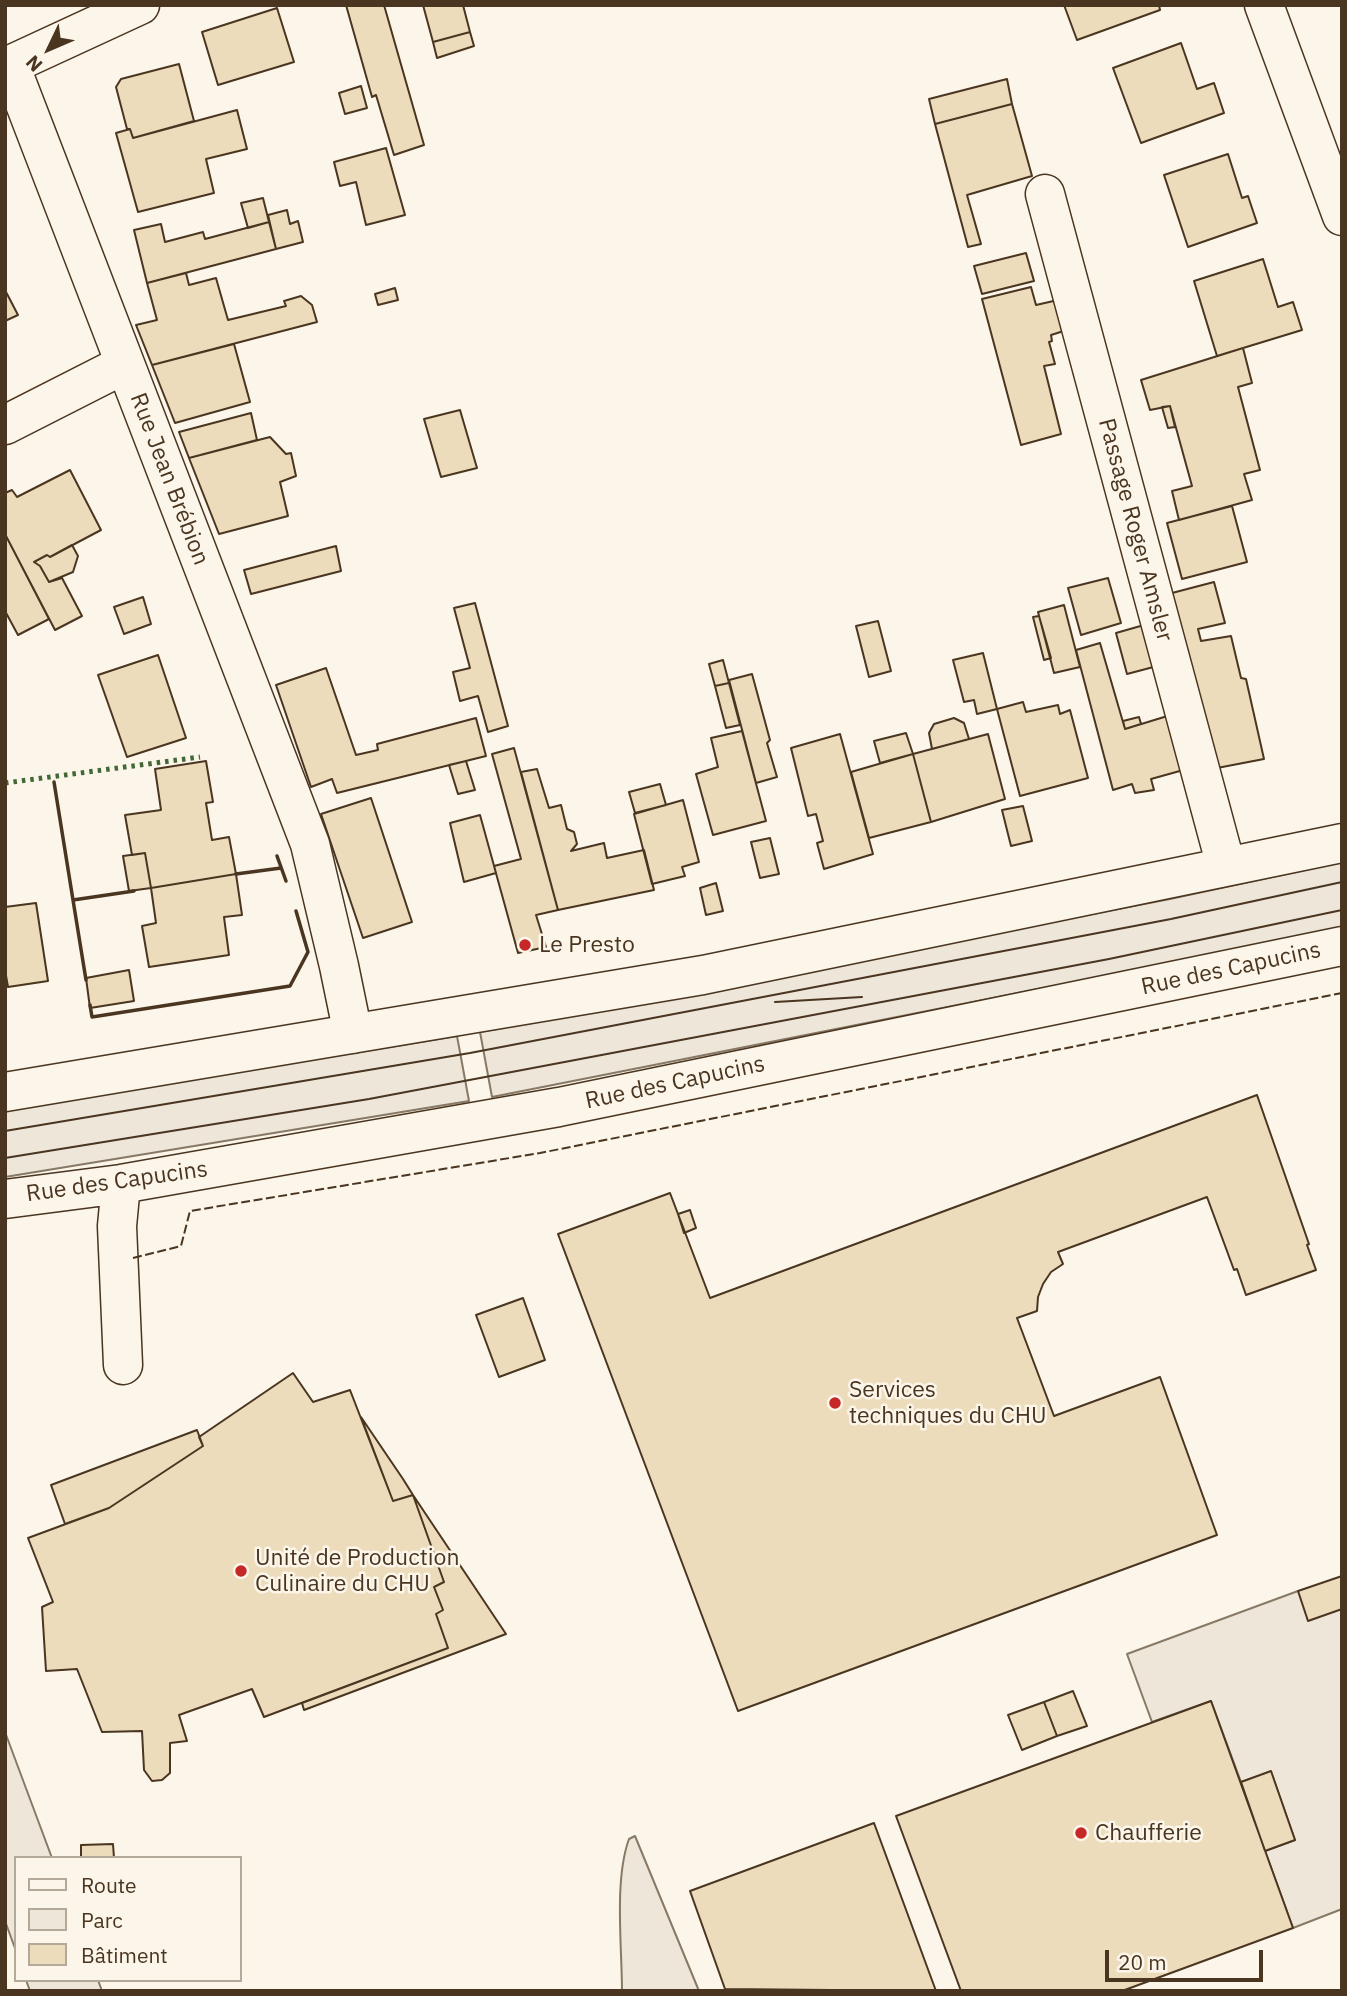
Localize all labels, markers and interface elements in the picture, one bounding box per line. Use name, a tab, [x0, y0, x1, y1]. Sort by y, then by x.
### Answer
north arrow	[14, 14, 84, 84]
text: N	[20, 50, 47, 77]
street label: Rue Jean Brébion	[124, 389, 214, 569]
street label: Passage Roger Amsler	[1092, 415, 1178, 645]
place label: Le Presto	[539, 931, 635, 959]
street label: Rue des Capucins	[1139, 936, 1323, 1002]
marker: Le Presto	[517, 937, 533, 953]
street label: Rue des Capucins	[583, 1050, 767, 1116]
street label: Rue des Capucins	[24, 1156, 210, 1208]
place label: Services techniques du CHU	[849, 1376, 1047, 1430]
marker: Services techniques du CHU	[827, 1395, 843, 1411]
place label: Unité de Production Culinaire du CHU	[255, 1544, 459, 1598]
marker: Unité de Production Culinaire du CHU	[233, 1563, 249, 1579]
place label: Chaufferie	[1095, 1819, 1202, 1847]
marker: Chaufferie	[1073, 1825, 1089, 1841]
legend	[14, 1856, 242, 1982]
text: Route	[81, 1871, 137, 1899]
text: Parc	[81, 1906, 123, 1934]
scale bar	[1109, 1937, 1266, 1981]
text: Bâtiment	[81, 1941, 168, 1969]
text: 20 m	[1118, 1948, 1167, 1976]

